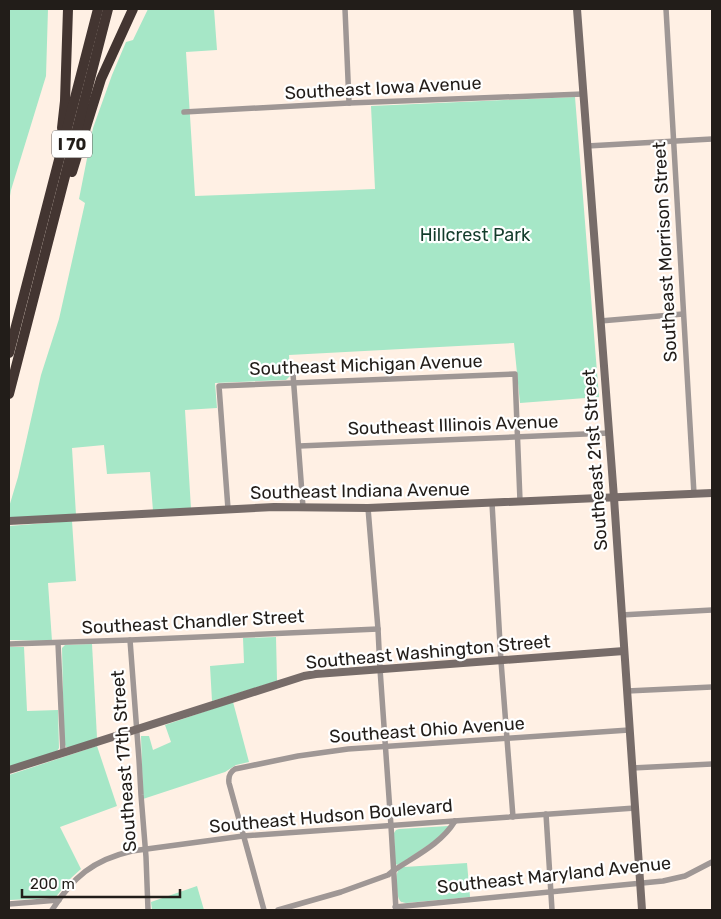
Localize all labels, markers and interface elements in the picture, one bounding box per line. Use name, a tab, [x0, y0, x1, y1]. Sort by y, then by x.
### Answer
street label: Southeast Iowa Avenue	[284, 72, 482, 104]
road number: I 70	[52, 130, 92, 158]
street label: Southeast Morrison Street	[648, 141, 682, 363]
park label: Hillcrest Park	[420, 224, 531, 246]
street label: Southeast Michigan Avenue	[249, 350, 483, 380]
street label: Southeast 21st Street	[578, 368, 612, 552]
street label: Southeast Illinois Avenue	[347, 410, 559, 440]
street label: Southeast Indiana Avenue	[250, 478, 470, 504]
street label: Southeast Chandler Street	[81, 605, 305, 639]
street label: Southeast Washington Street	[305, 630, 551, 674]
street label: Southeast 17th Street	[107, 669, 141, 853]
street label: Southeast Ohio Avenue	[329, 712, 525, 748]
street label: Southeast Hudson Boulevard	[208, 794, 454, 838]
street label: Southeast Maryland Avenue	[436, 852, 672, 898]
scale bar	[22, 866, 180, 898]
text: 200 m	[30, 875, 75, 893]

